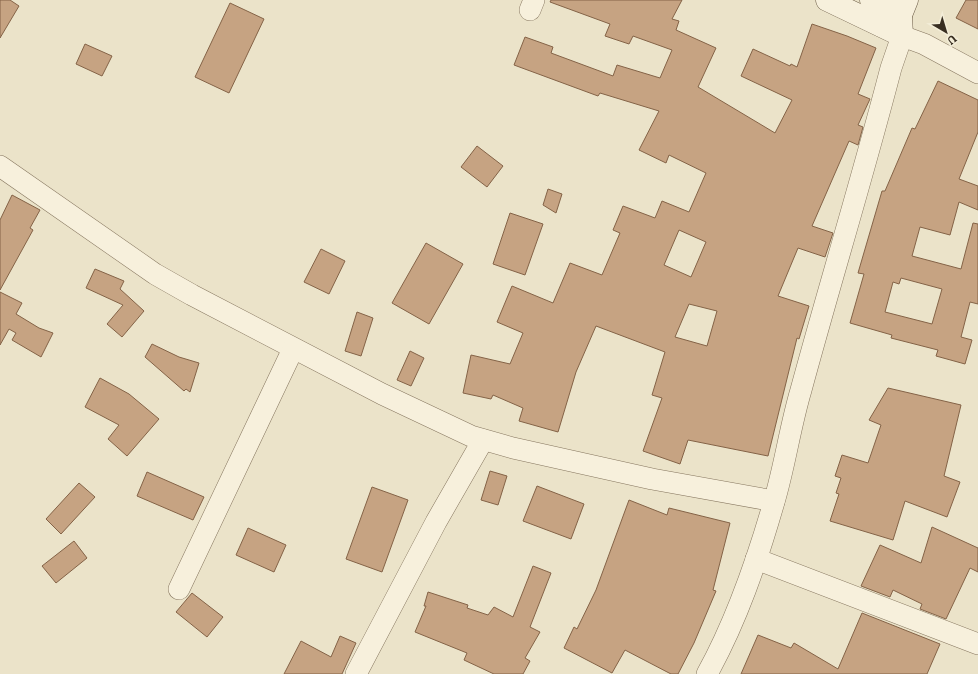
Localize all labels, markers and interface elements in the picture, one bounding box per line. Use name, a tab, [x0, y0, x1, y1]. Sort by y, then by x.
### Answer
north arrow	[926, 12, 966, 52]
text: U	[944, 32, 961, 50]

